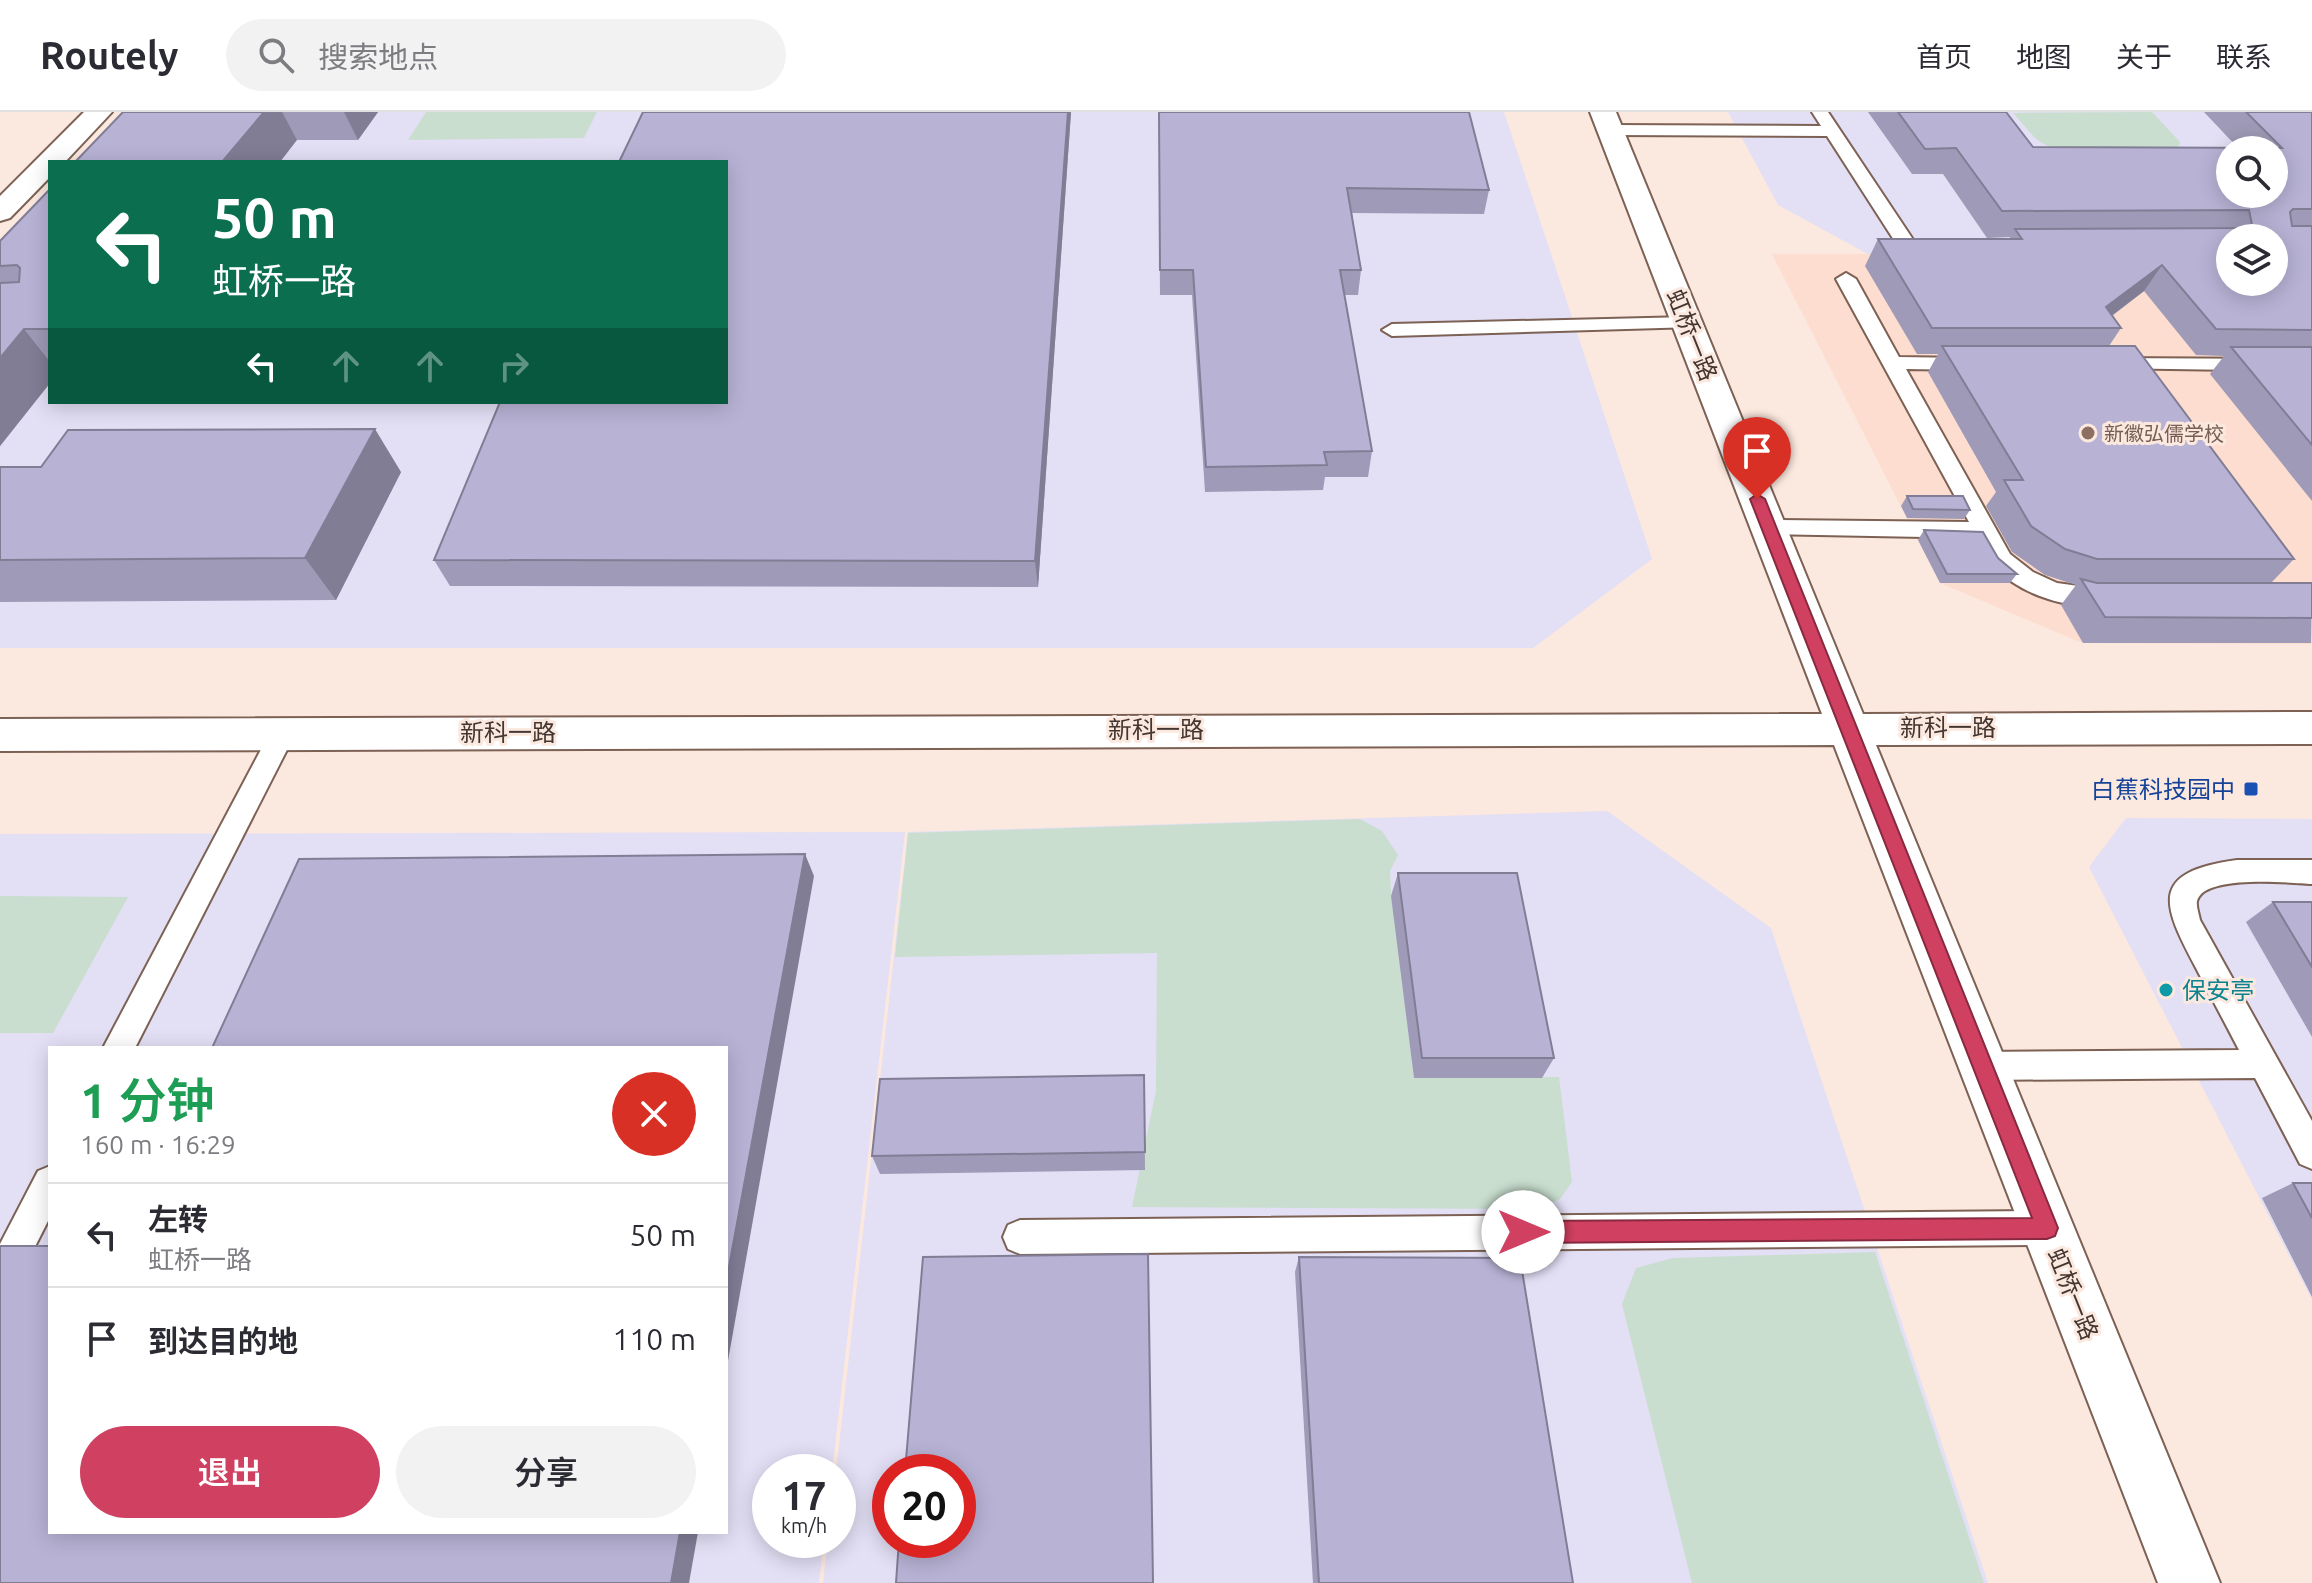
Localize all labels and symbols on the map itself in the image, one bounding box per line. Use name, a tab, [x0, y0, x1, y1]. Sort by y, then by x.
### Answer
street label: 虹桥一路	[1662, 285, 1722, 385]
pin	[1723, 417, 1791, 499]
place label: 新徽弘儒学校	[2104, 422, 2224, 445]
marker: 新徽弘儒学校	[2079, 424, 2097, 442]
street label: 新科一路	[1900, 714, 1996, 741]
street label: 新科一路	[1108, 716, 1204, 743]
street label: 新科一路	[460, 719, 556, 746]
place label: 白蕉科技园中	[2091, 776, 2235, 803]
marker: 白蕉科技园中	[2242, 780, 2260, 798]
place label: 保安亭	[2182, 977, 2254, 1004]
marker: 保安亭	[2157, 981, 2175, 999]
position arrow	[1481, 1190, 1565, 1274]
street label: 虹桥一路	[2043, 1244, 2103, 1344]
speed limit sign: 20	[872, 1454, 976, 1558]

